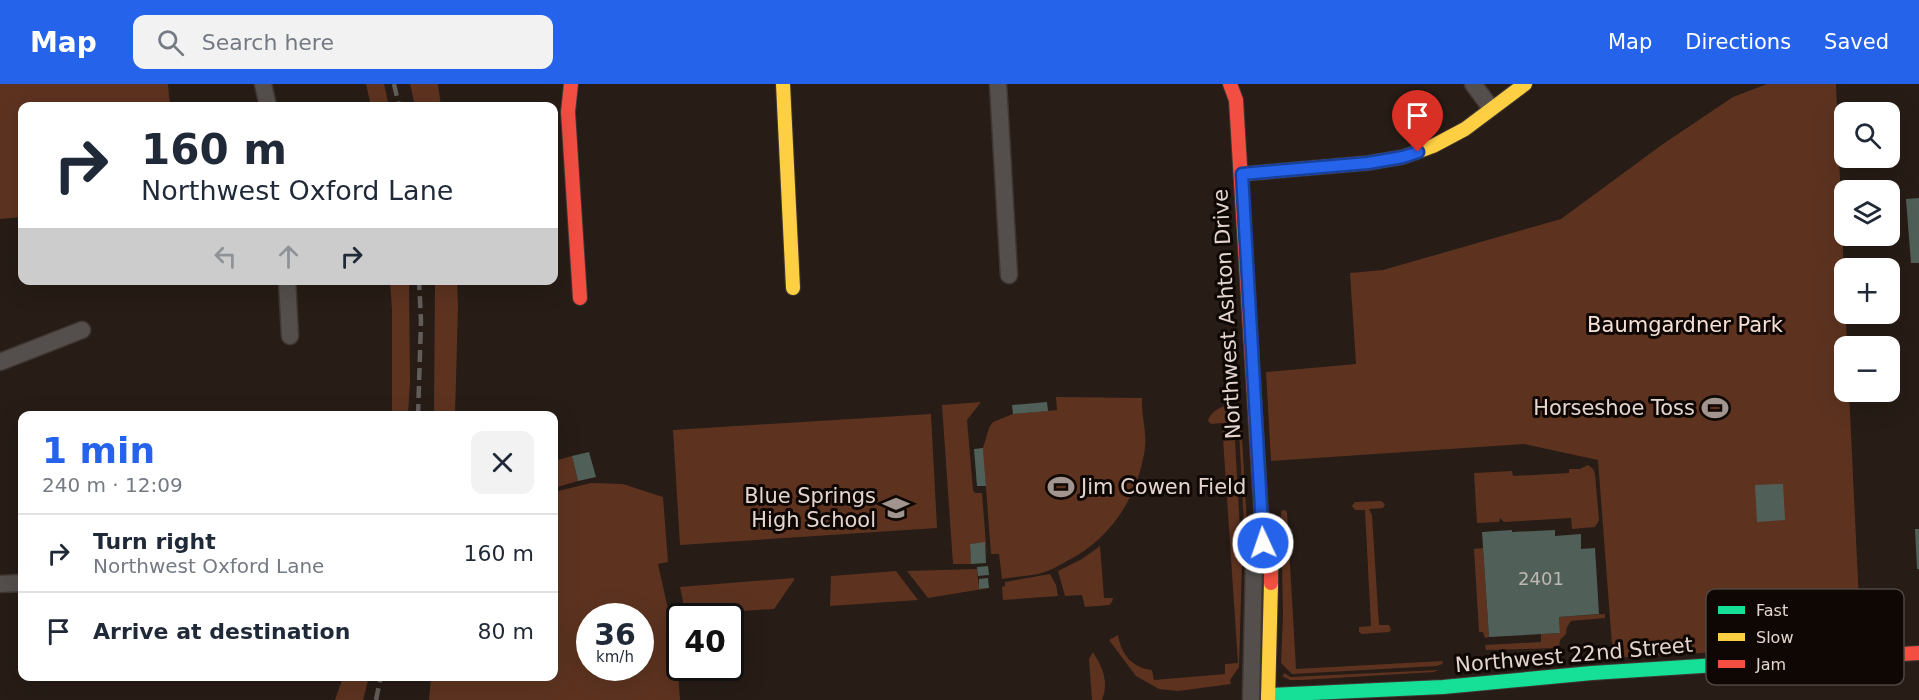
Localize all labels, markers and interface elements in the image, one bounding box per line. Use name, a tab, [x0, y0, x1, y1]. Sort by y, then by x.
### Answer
search box	[133, 15, 553, 69]
text: Map	[30, 26, 97, 59]
icon: search	[154, 26, 187, 59]
text: Search here	[202, 30, 334, 55]
text: Map	[1608, 30, 1652, 54]
text: Directions	[1685, 30, 1791, 54]
text: Saved	[1824, 30, 1889, 54]
pin	[1392, 90, 1443, 152]
icon: arrive	[1401, 99, 1434, 132]
map controls	[1834, 102, 1900, 402]
button: search	[1834, 102, 1900, 168]
text: 160 m	[141, 125, 287, 174]
icon: right	[42, 126, 120, 204]
text: Northwest Oxford Lane	[141, 175, 453, 206]
button: layers	[1834, 180, 1900, 246]
street label: Northwest Ashton Drive	[1208, 188, 1246, 440]
icon: left	[209, 240, 242, 273]
icon: ahead	[272, 240, 305, 273]
icon: right	[335, 240, 368, 273]
button: +	[1834, 258, 1900, 324]
park label: Baumgardner Park	[1587, 313, 1784, 337]
button: −	[1834, 336, 1900, 402]
sports icon: Horseshoe Toss	[1700, 393, 1730, 423]
place label: Horseshoe Toss	[1533, 396, 1695, 420]
text: 1 min	[42, 430, 155, 471]
button: close	[471, 431, 534, 494]
sports icon: Jim Cowen Field	[1046, 472, 1076, 502]
text: 240 m · 12:09	[42, 473, 183, 497]
place label: Jim Cowen Field	[1079, 475, 1246, 499]
place label: Blue Springs High School	[744, 484, 876, 532]
school or university icon: Blue Springs High School	[881, 493, 911, 523]
position arrow	[1231, 511, 1295, 575]
text: Turn right	[93, 529, 216, 554]
icon: right	[42, 537, 75, 570]
text: 160 m	[464, 541, 534, 566]
text: Northwest Oxford Lane	[93, 554, 324, 578]
house number: 2401	[1518, 568, 1564, 589]
legend	[1706, 589, 1904, 685]
text: Fast	[1756, 601, 1788, 620]
speed limit sign: 40	[666, 603, 744, 681]
icon: arrive	[42, 615, 75, 648]
text: 36	[594, 617, 636, 652]
text: Arrive at destination	[93, 619, 350, 644]
text: 80 m	[478, 619, 534, 644]
text: Slow	[1756, 628, 1793, 647]
street label: Northwest 22nd Street	[1454, 633, 1694, 677]
text: km/h	[596, 648, 634, 666]
text: Jam	[1755, 655, 1786, 674]

